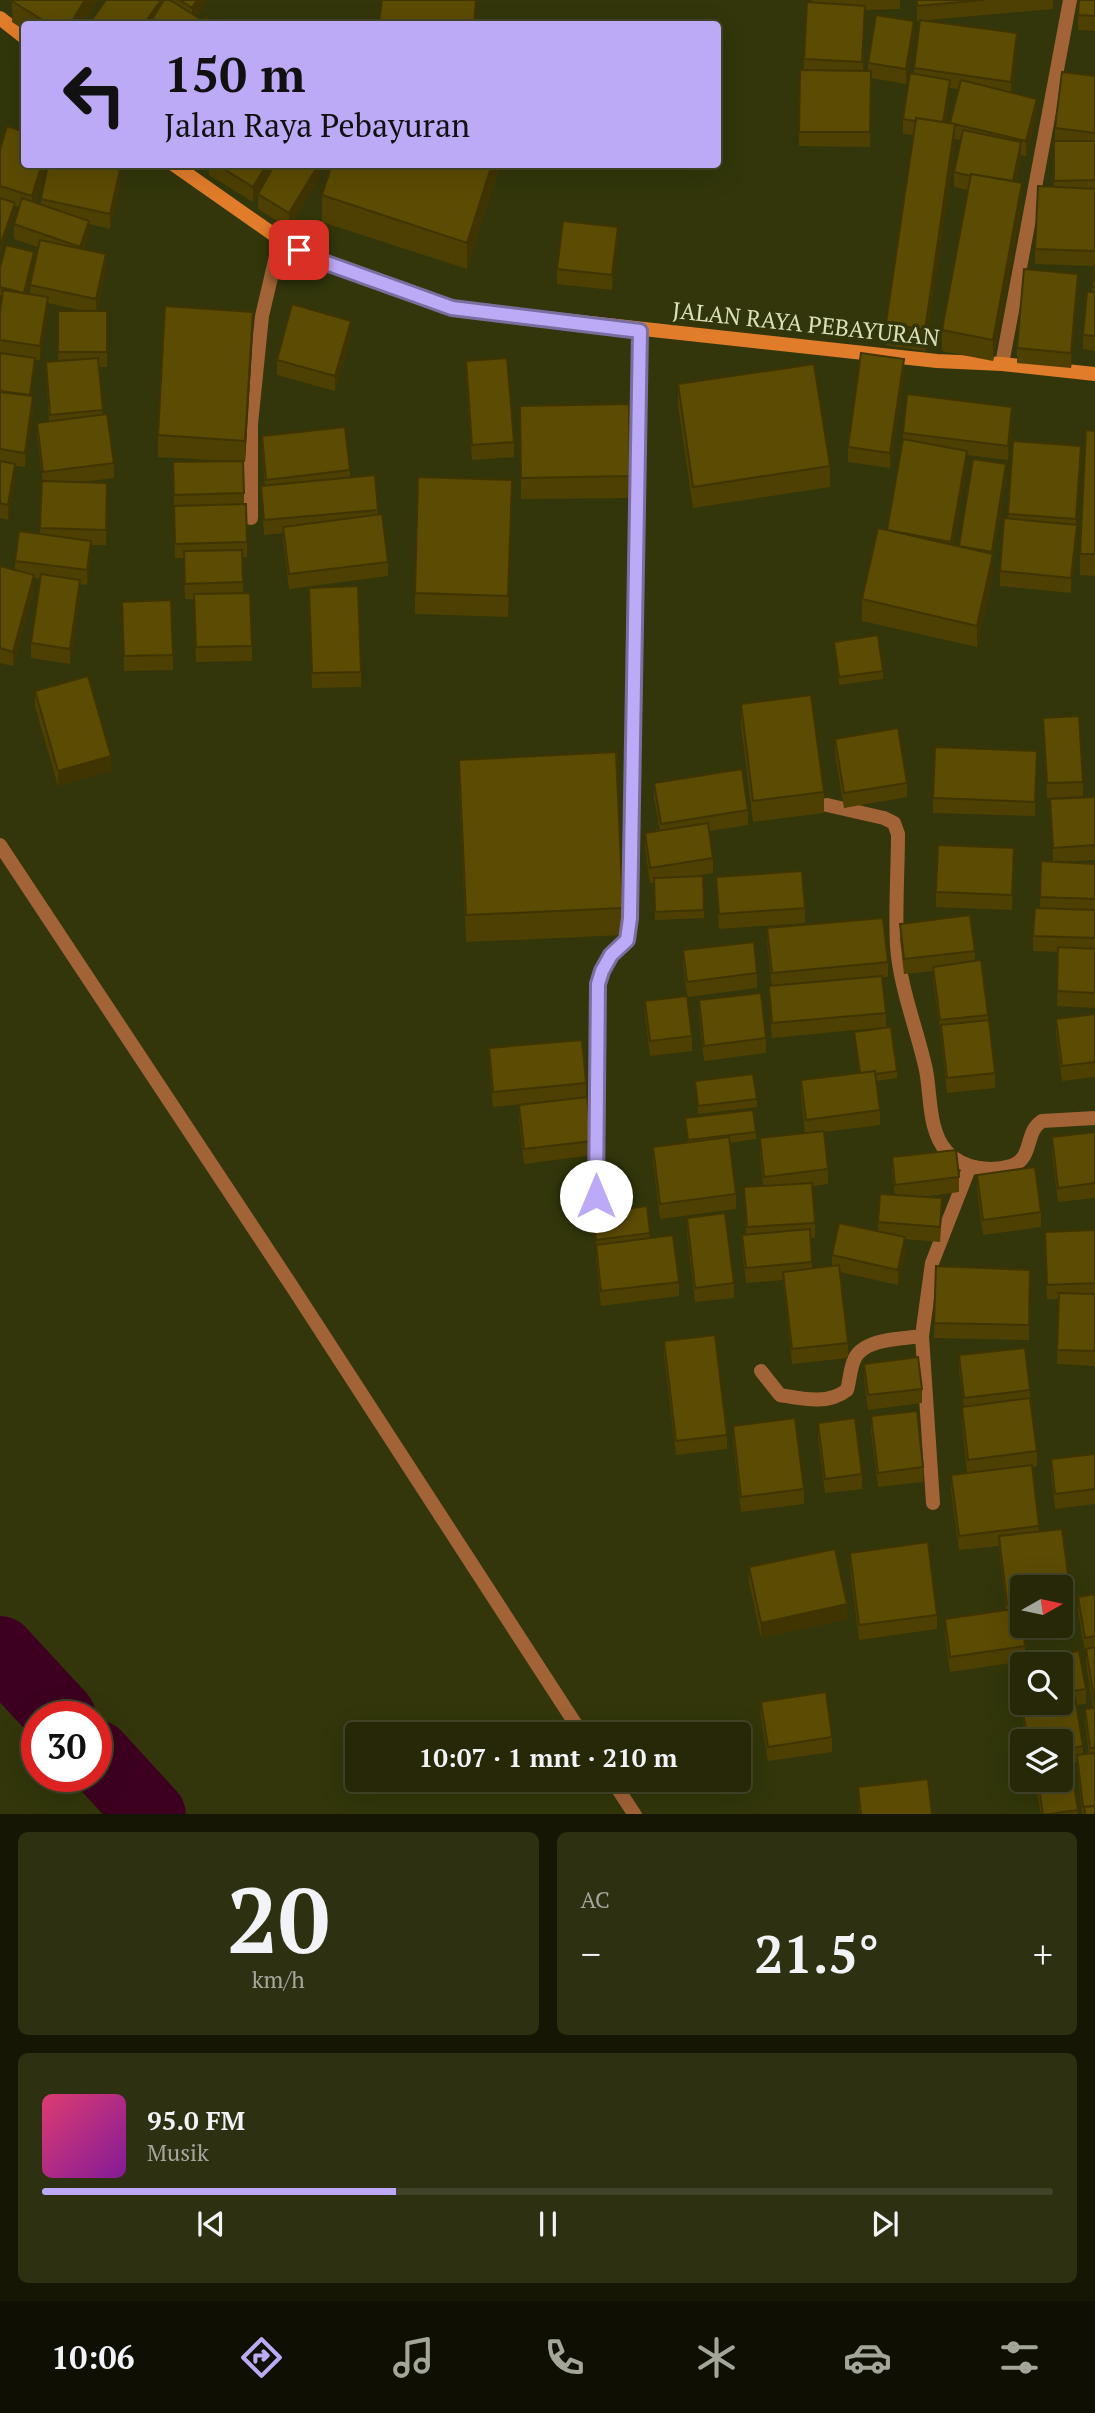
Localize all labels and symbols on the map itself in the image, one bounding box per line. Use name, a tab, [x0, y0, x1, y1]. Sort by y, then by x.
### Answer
pin	[269, 220, 329, 280]
street label: JALAN RAYA PEBAYURAN	[671, 294, 941, 353]
position arrow	[559, 1159, 633, 1233]
north arrow	[1010, 1575, 1073, 1638]
speed limit sign: 30	[21, 1701, 112, 1792]

